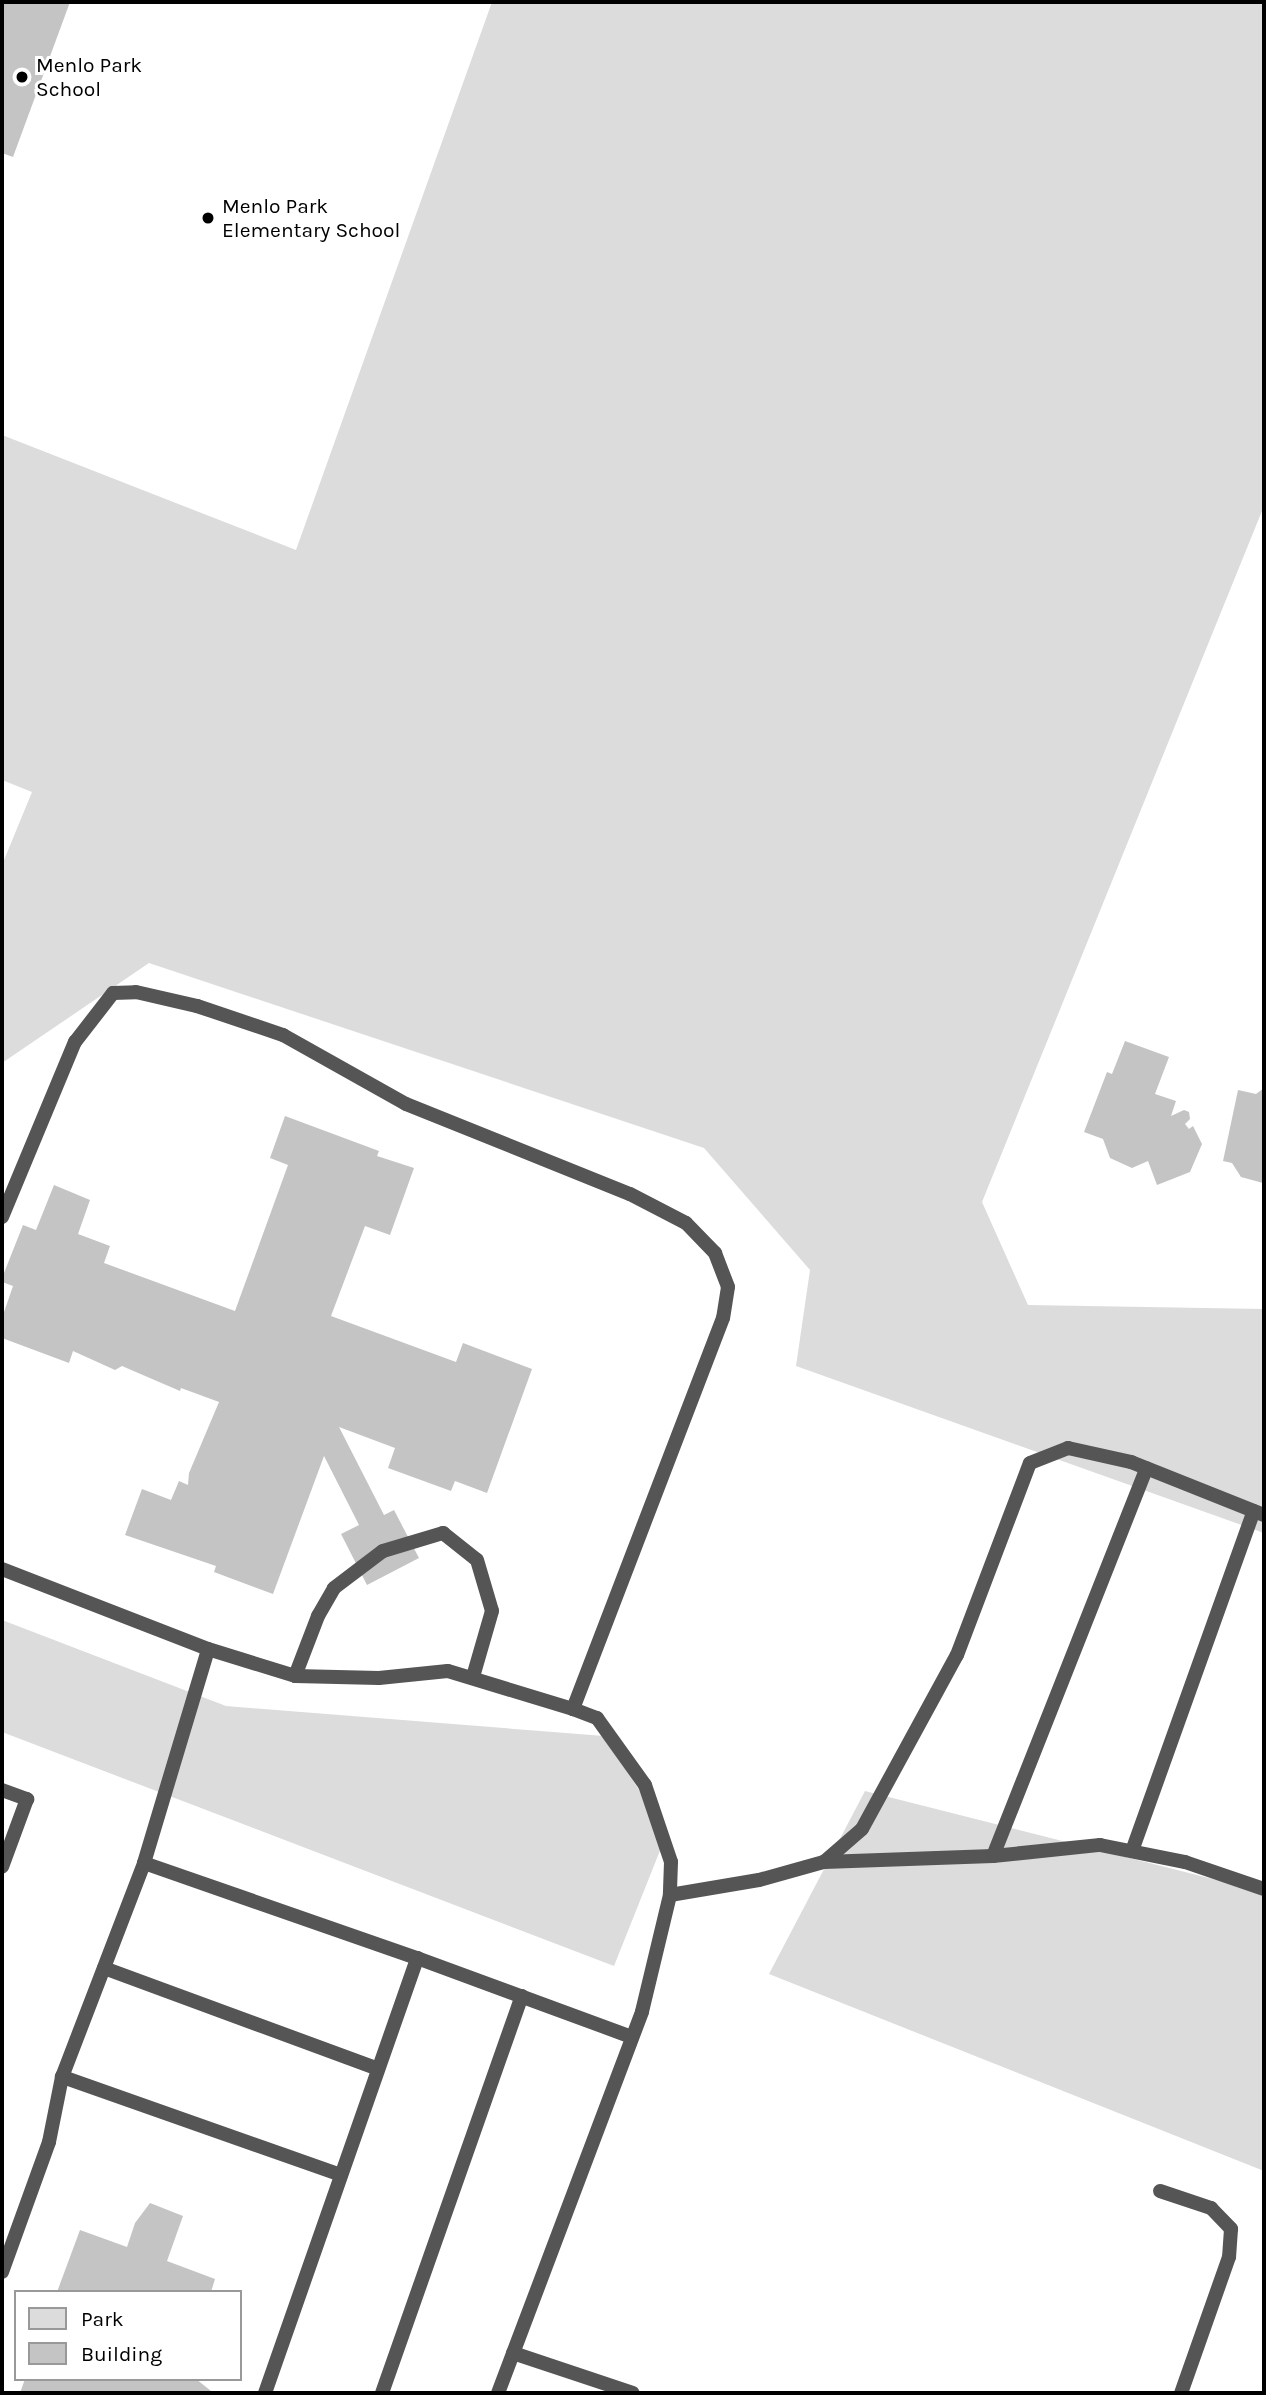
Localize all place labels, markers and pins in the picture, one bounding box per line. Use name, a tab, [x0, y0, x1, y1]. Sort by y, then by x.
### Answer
place label: Menlo Park School	[36, 52, 142, 102]
marker: Menlo Park School	[14, 69, 30, 85]
place label: Menlo Park Elementary School	[222, 193, 400, 243]
marker: Menlo Park Elementary School	[200, 210, 216, 226]

